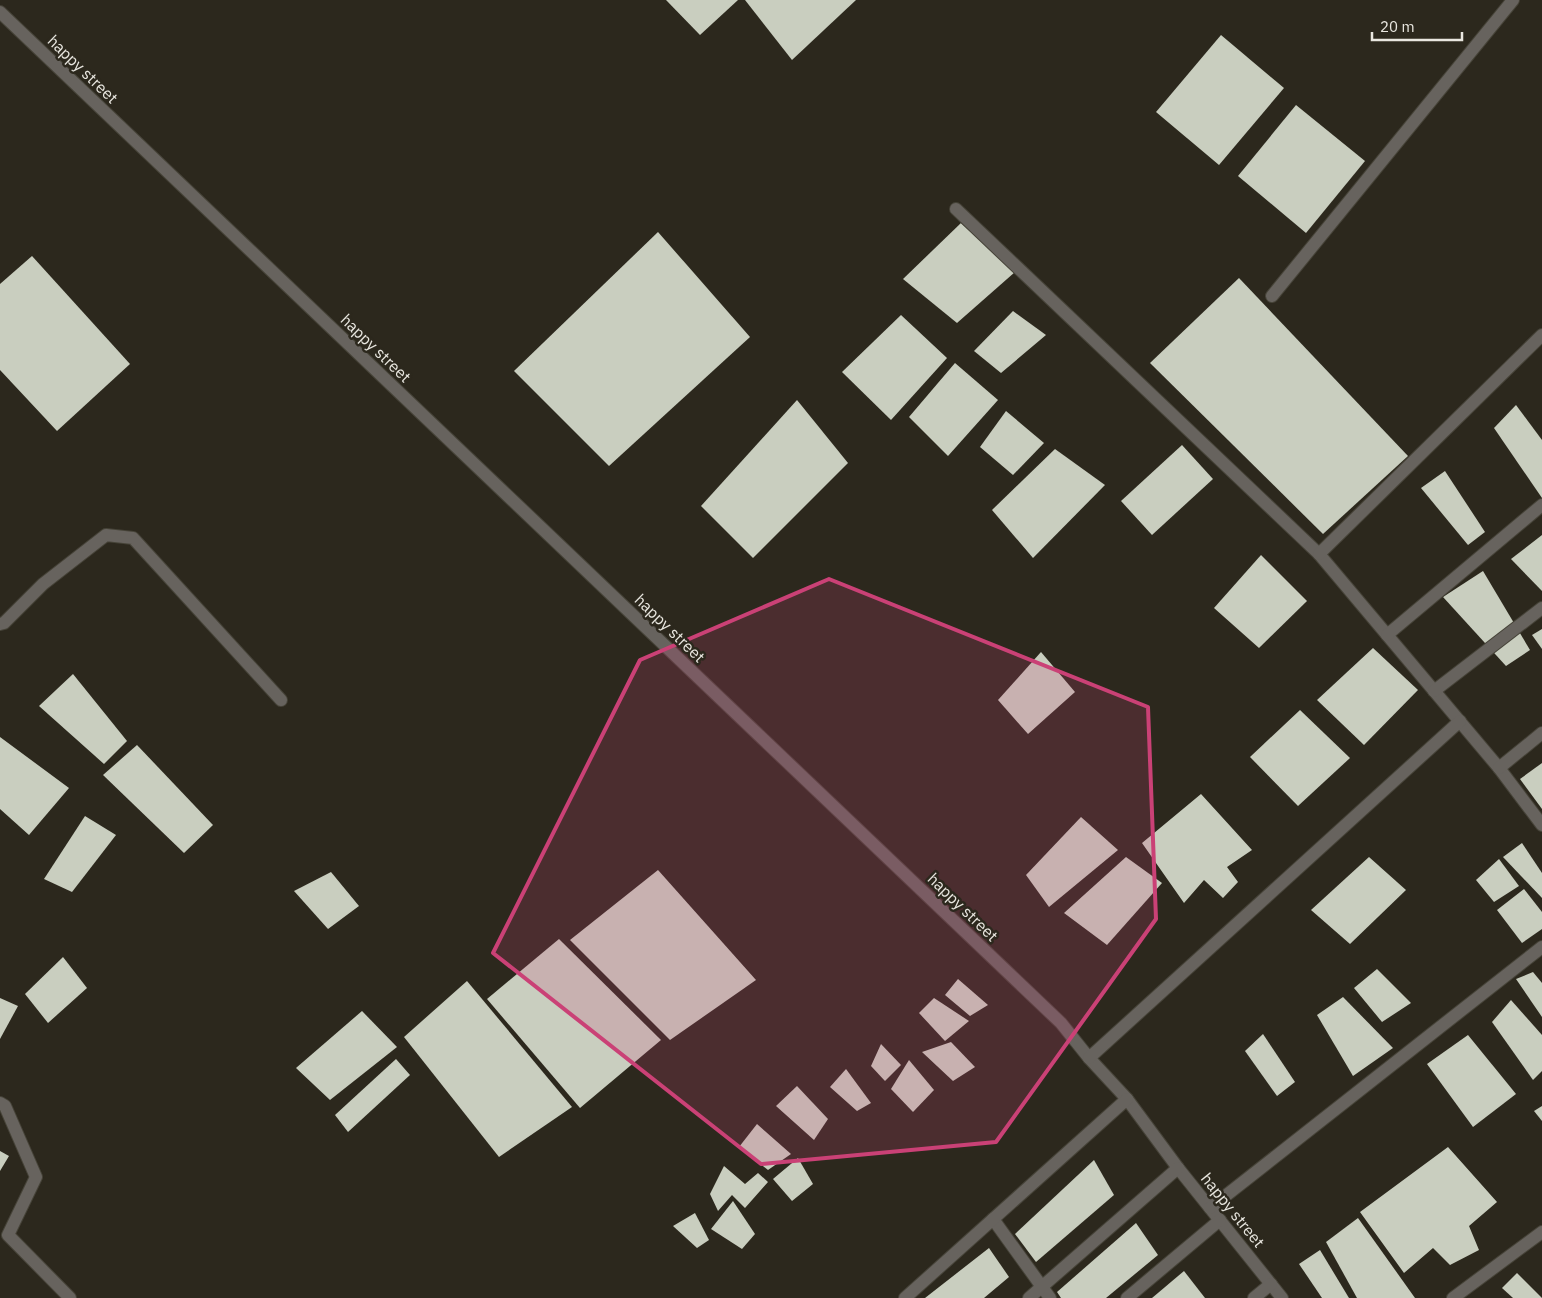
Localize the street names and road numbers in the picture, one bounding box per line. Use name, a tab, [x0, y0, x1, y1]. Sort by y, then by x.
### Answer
street label: happy street	[44, 30, 122, 108]
street label: happy street	[337, 309, 415, 387]
street label: happy street	[631, 589, 709, 667]
street label: happy street	[924, 868, 1002, 946]
street label: happy street	[1197, 1169, 1269, 1251]

